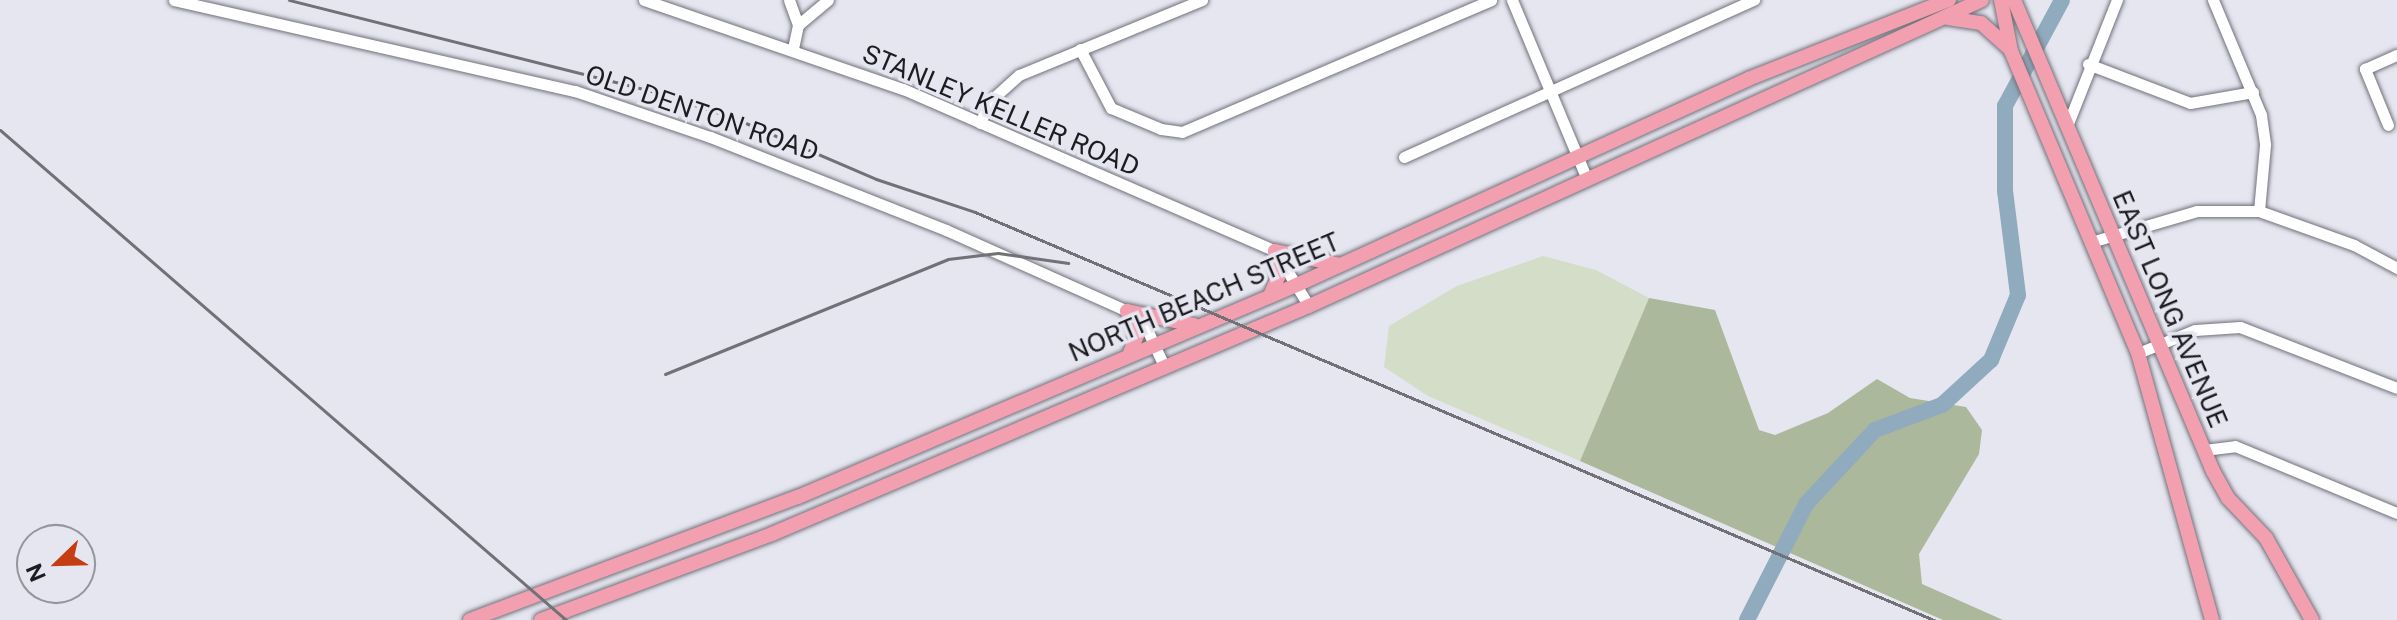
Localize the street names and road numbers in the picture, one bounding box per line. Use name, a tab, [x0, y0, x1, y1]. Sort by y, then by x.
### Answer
street label: STANLEY KELLER ROAD	[858, 37, 1144, 183]
street label: OLD DENTON ROAD	[581, 58, 823, 168]
street label: EAST LONG AVENUE	[2106, 186, 2234, 432]
street label: NORTH BEACH STREET	[1064, 226, 1344, 368]

